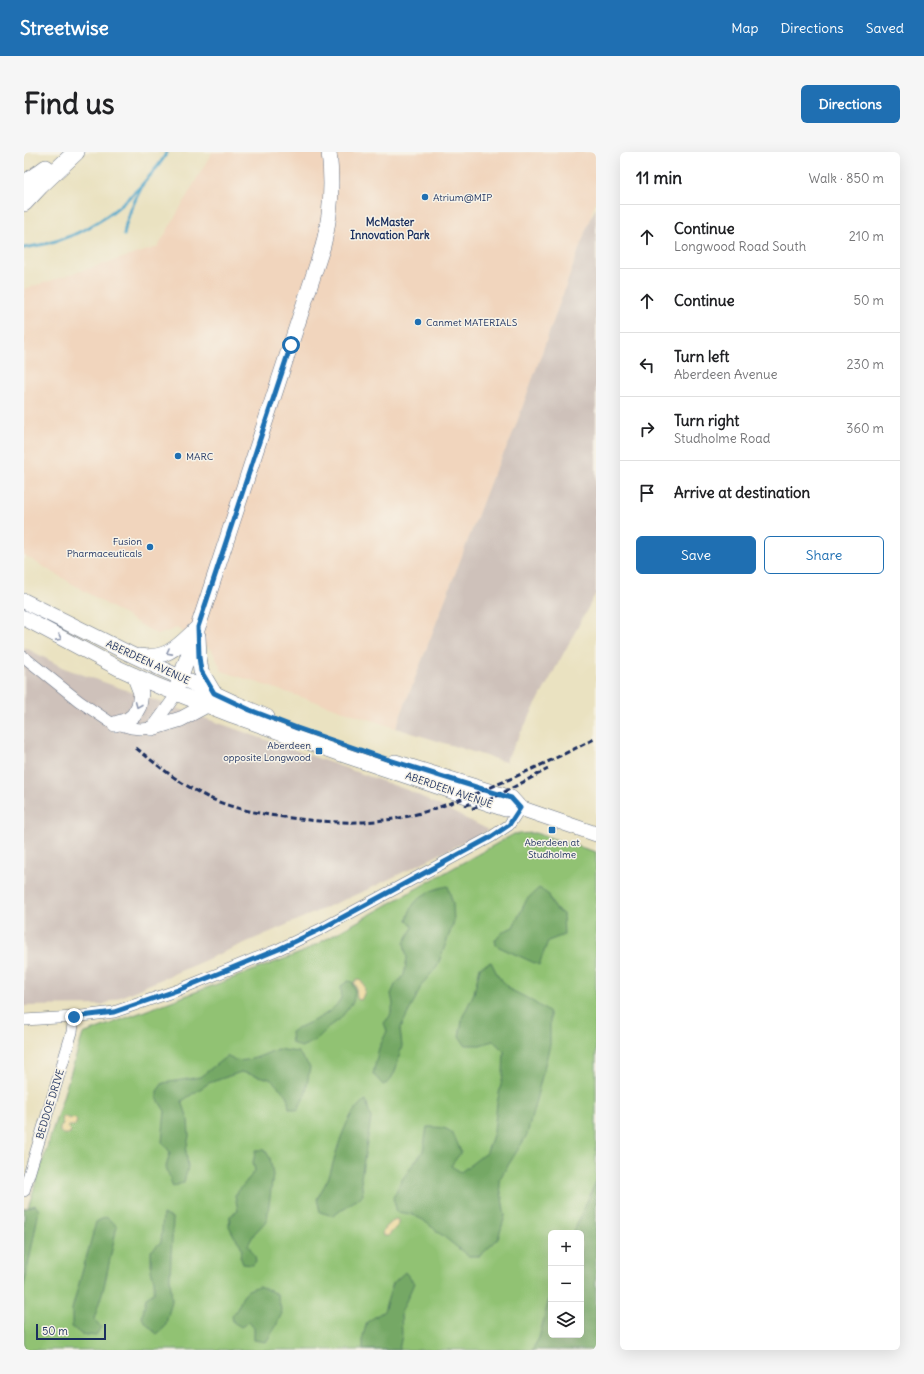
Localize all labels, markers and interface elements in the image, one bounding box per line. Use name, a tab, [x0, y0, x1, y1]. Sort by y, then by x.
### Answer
text: Streetwise	[20, 16, 109, 40]
text: Map	[731, 19, 758, 37]
text: Directions	[780, 19, 844, 37]
text: Saved	[866, 19, 904, 37]
button: Directions	[801, 85, 900, 123]
text: Find us	[24, 86, 115, 122]
text: 11 min	[636, 167, 682, 189]
text: Walk · 850 m	[809, 170, 884, 187]
place label: Atrium@MIP	[433, 191, 492, 204]
marker: Atrium@MIP	[420, 192, 430, 202]
district label: McMaster Innovation Park	[350, 215, 430, 242]
text: Continue	[674, 219, 735, 238]
icon: ahead	[636, 226, 658, 248]
text: 210 m	[849, 228, 884, 245]
text: Longwood Road South	[674, 238, 806, 255]
icon: ahead	[636, 290, 658, 312]
text: Continue	[674, 291, 735, 310]
text: 50 m	[853, 292, 884, 309]
place label: Canmet MATERIALS	[426, 316, 518, 329]
marker: Canmet MATERIALS	[413, 317, 423, 327]
route start	[282, 336, 300, 354]
text: Turn left	[674, 347, 729, 366]
icon: left	[636, 354, 658, 376]
text: 230 m	[846, 356, 884, 373]
text: Aberdeen Avenue	[674, 366, 777, 383]
text: Turn right	[674, 411, 739, 430]
icon: right	[636, 418, 658, 440]
text: 360 m	[846, 420, 884, 437]
text: Studholme Road	[674, 430, 770, 447]
place label: MARC	[186, 450, 214, 463]
marker: MARC	[173, 451, 183, 461]
icon: arrive	[636, 482, 658, 504]
text: Arrive at destination	[674, 483, 810, 502]
place label: Fusion Pharmaceuticals	[67, 535, 142, 560]
button: Save	[636, 536, 756, 574]
button: Share	[764, 536, 884, 574]
marker: Fusion Pharmaceuticals	[145, 542, 155, 552]
one-way arrow	[55, 633, 62, 640]
street label: ABERDEEN AVENUE	[104, 637, 192, 687]
one-way arrow	[165, 647, 173, 654]
one-way arrow	[135, 702, 143, 709]
place label: Aberdeen opposite Longwood	[223, 739, 311, 764]
marker: Aberdeen opposite Longwood	[314, 746, 324, 756]
street label: ABERDEEN AVENUE	[404, 769, 494, 811]
marker: Aberdeen at Studholme	[547, 825, 557, 835]
place label: Aberdeen at Studholme	[524, 836, 580, 861]
route end	[65, 1008, 83, 1026]
street label: BEDDOE DRIVE	[33, 1067, 67, 1141]
map controls	[548, 1230, 584, 1338]
button: +	[548, 1230, 584, 1266]
button: −	[548, 1266, 584, 1302]
button: layers	[548, 1302, 584, 1338]
scale bar	[36, 1322, 106, 1341]
text: 50 m	[42, 1324, 68, 1338]

